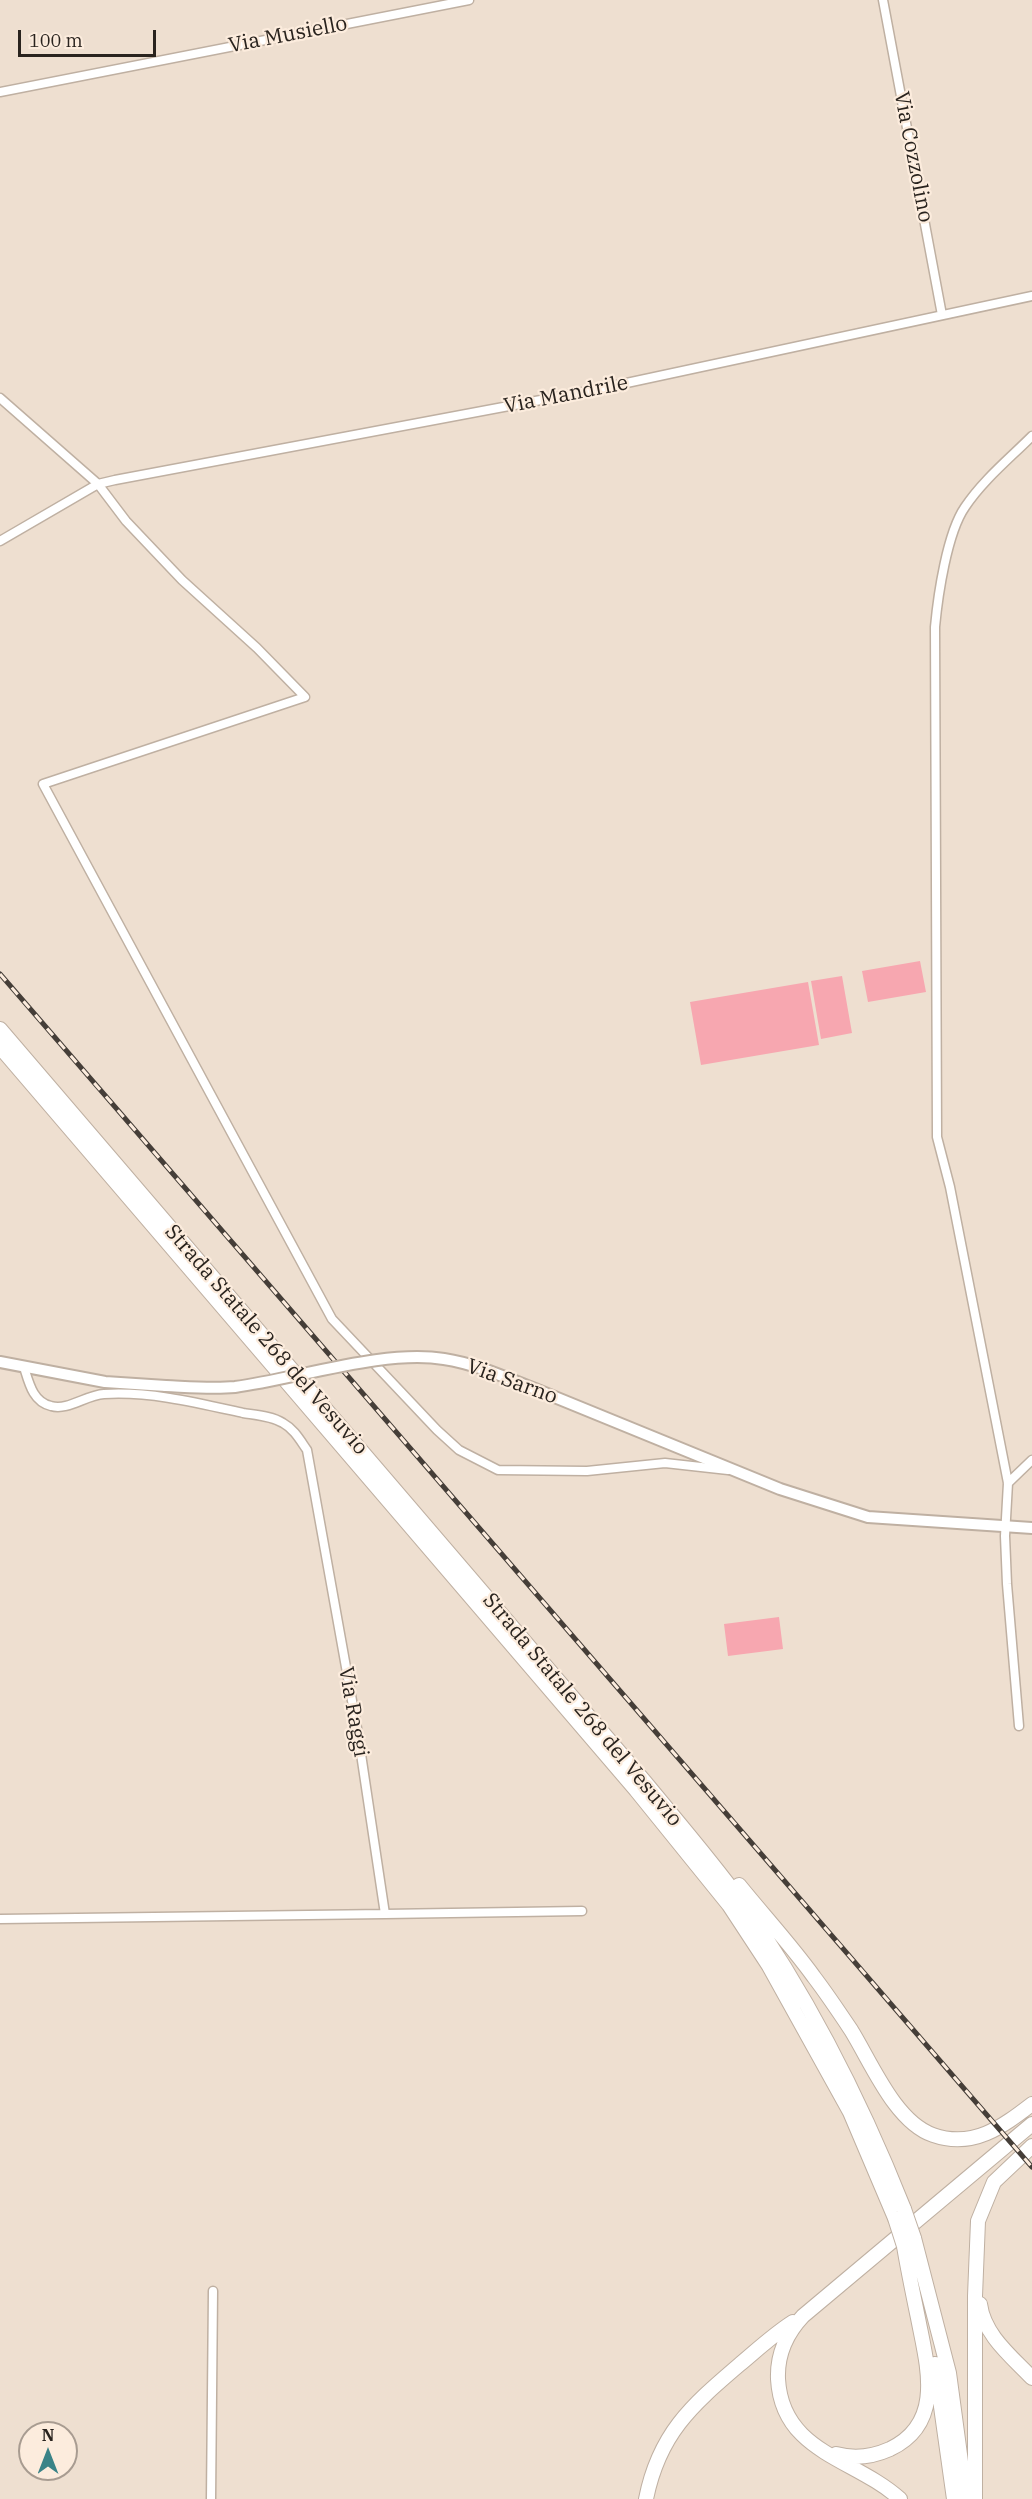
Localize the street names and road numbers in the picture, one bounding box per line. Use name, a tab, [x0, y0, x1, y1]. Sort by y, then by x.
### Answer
street label: Via Musiello	[227, 11, 349, 59]
street label: Via Cozzolino	[888, 89, 938, 225]
street label: Via Mandrile	[502, 371, 630, 419]
street label: Strada Statale 268 del Vesuvio	[159, 1220, 373, 1460]
street label: Via Sarno	[463, 1354, 561, 1410]
street label: Strada Statale 268 del Vesuvio	[477, 1588, 687, 1832]
street label: Via Raggi	[333, 1665, 373, 1759]

